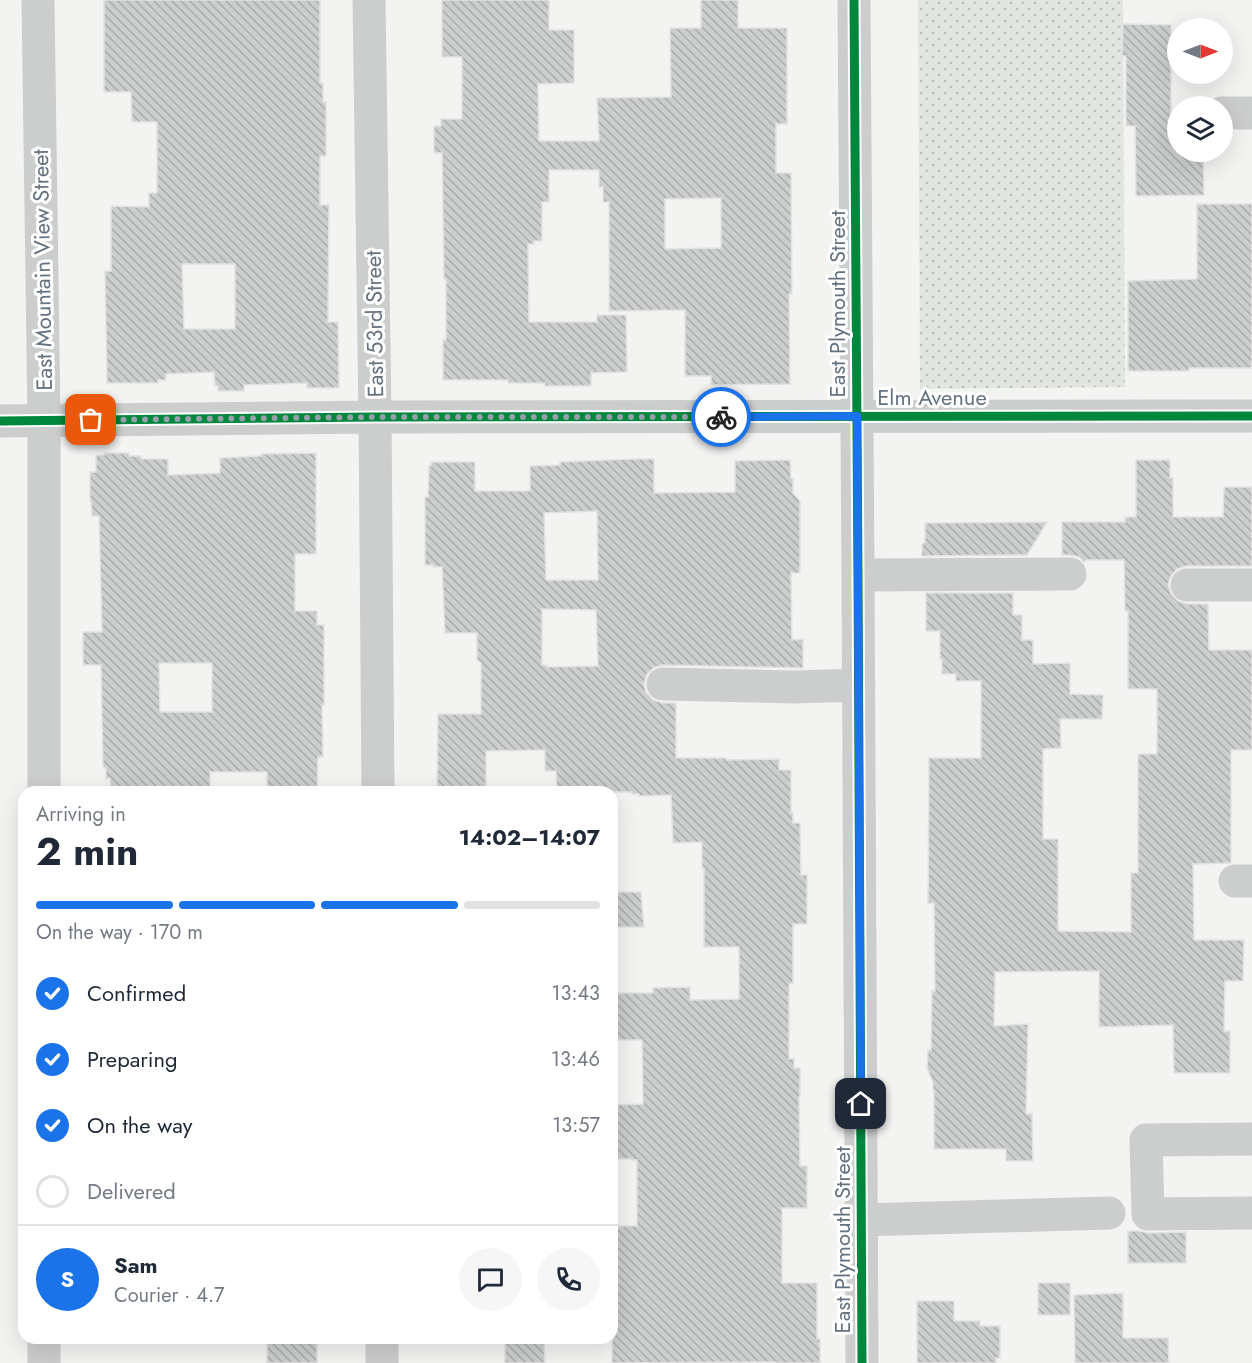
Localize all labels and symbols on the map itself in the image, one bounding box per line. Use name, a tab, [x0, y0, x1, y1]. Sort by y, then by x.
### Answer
north arrow	[1167, 18, 1233, 84]
street label: East Mountain View Street	[24, 148, 60, 391]
street label: East Plymouth Street	[821, 210, 853, 397]
street label: East 53rd Street	[357, 250, 391, 398]
street label: Elm Avenue	[877, 381, 987, 413]
courier	[691, 387, 751, 447]
pin	[65, 394, 116, 445]
pin	[835, 1078, 886, 1129]
street label: East Plymouth Street	[826, 1146, 858, 1333]

